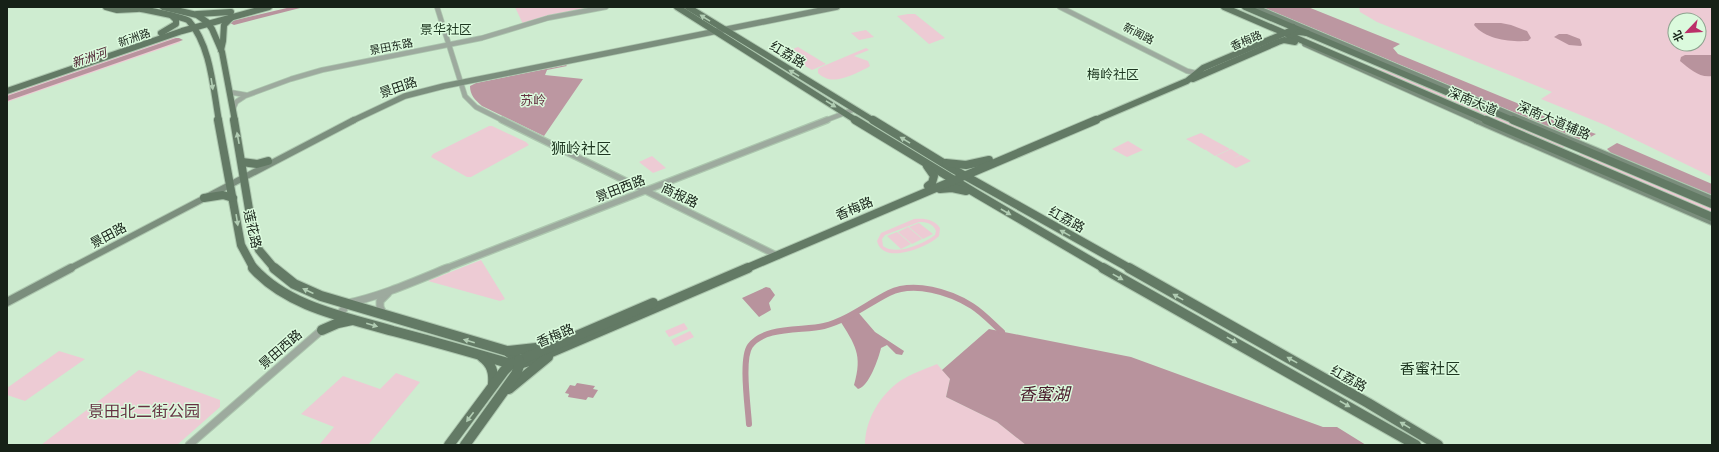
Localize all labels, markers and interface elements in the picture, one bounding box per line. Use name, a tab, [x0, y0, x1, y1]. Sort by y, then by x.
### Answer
north arrow	[1667, 12, 1707, 52]
one-way arrow	[699, 14, 710, 21]
street label: 新闻路	[1121, 20, 1157, 46]
district label: 景华社区	[420, 21, 472, 37]
street label: 新洲路	[116, 25, 152, 49]
street label: 香梅路	[1228, 28, 1264, 52]
text: 北	[1669, 29, 1686, 44]
street label: 景田东路	[368, 35, 414, 57]
street label: 红荔路	[767, 37, 809, 71]
water label: 新洲河	[70, 44, 110, 69]
district label: 梅岭社区	[1087, 66, 1139, 82]
one-way arrow	[789, 69, 799, 77]
street label: 景田路	[377, 73, 419, 101]
one-way arrow	[209, 78, 215, 90]
street label: 深南大道	[1446, 83, 1500, 119]
park label: 苏岭	[520, 92, 546, 108]
street label: 深南大道辅路	[1515, 97, 1593, 143]
one-way arrow	[826, 100, 837, 108]
one-way arrow	[235, 132, 241, 144]
one-way arrow	[899, 137, 911, 144]
district label: 狮岭社区	[551, 139, 611, 157]
street label: 景田西路	[593, 171, 647, 205]
street label: 商报路	[659, 179, 701, 211]
street label: 香梅路	[833, 193, 875, 223]
street label: 红荔路	[1046, 203, 1088, 235]
street label: 莲花路	[241, 208, 265, 250]
one-way arrow	[1000, 208, 1012, 215]
one-way arrow	[234, 214, 240, 226]
street label: 景田路	[87, 219, 129, 251]
one-way arrow	[1059, 229, 1071, 236]
one-way arrow	[1112, 274, 1124, 281]
one-way arrow	[302, 288, 313, 294]
one-way arrow	[1173, 293, 1184, 300]
street label: 香梅路	[534, 320, 576, 350]
one-way arrow	[367, 322, 379, 328]
street label: 景田西路	[255, 326, 305, 372]
one-way arrow	[1226, 337, 1238, 344]
one-way arrow	[463, 338, 475, 344]
one-way arrow	[1286, 357, 1298, 364]
district label: 香蜜社区	[1400, 359, 1460, 377]
street label: 红荔路	[1328, 362, 1370, 394]
water label: 香蜜湖	[1019, 383, 1072, 403]
one-way arrow	[1339, 400, 1351, 407]
park label: 景田北二街公园	[88, 401, 200, 420]
one-way arrow	[466, 411, 475, 422]
one-way arrow	[1400, 421, 1410, 429]

